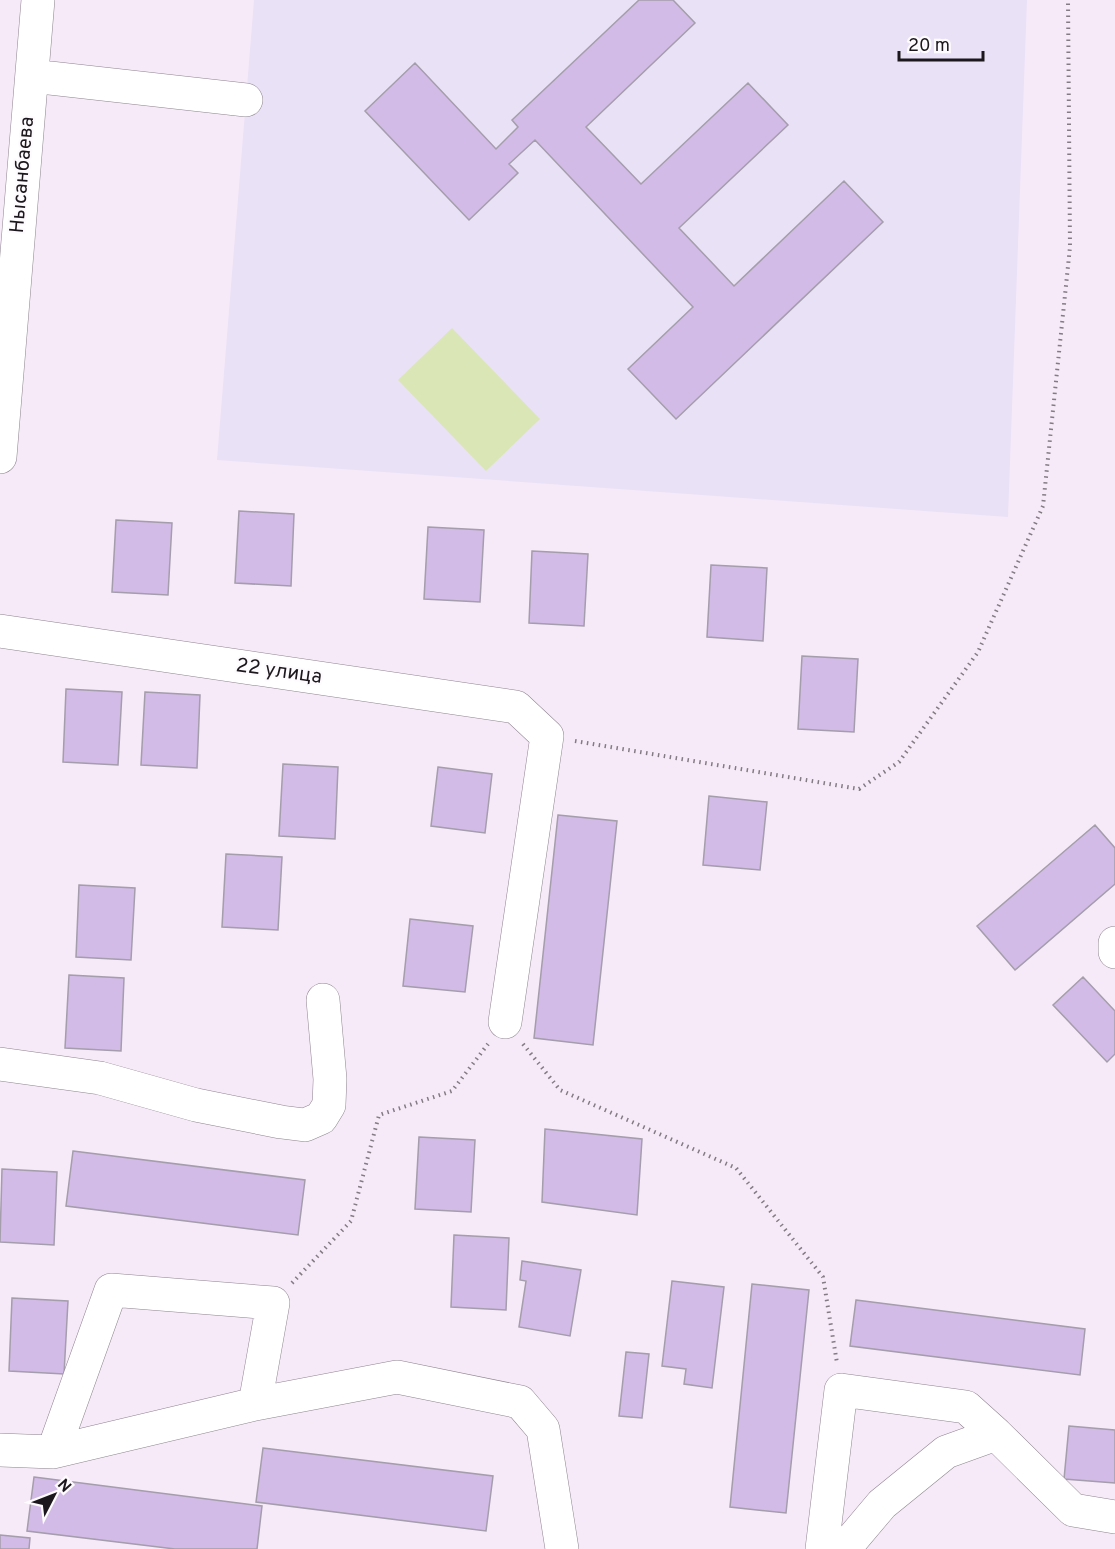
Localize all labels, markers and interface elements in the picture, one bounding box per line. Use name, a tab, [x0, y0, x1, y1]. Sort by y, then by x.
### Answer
scale bar	[899, 24, 983, 62]
text: 20 m	[908, 35, 950, 58]
street label: Нысанбаева	[5, 115, 41, 235]
street label: 22 улица	[234, 653, 324, 691]
north arrow	[24, 1465, 84, 1525]
text: N	[52, 1475, 75, 1497]

